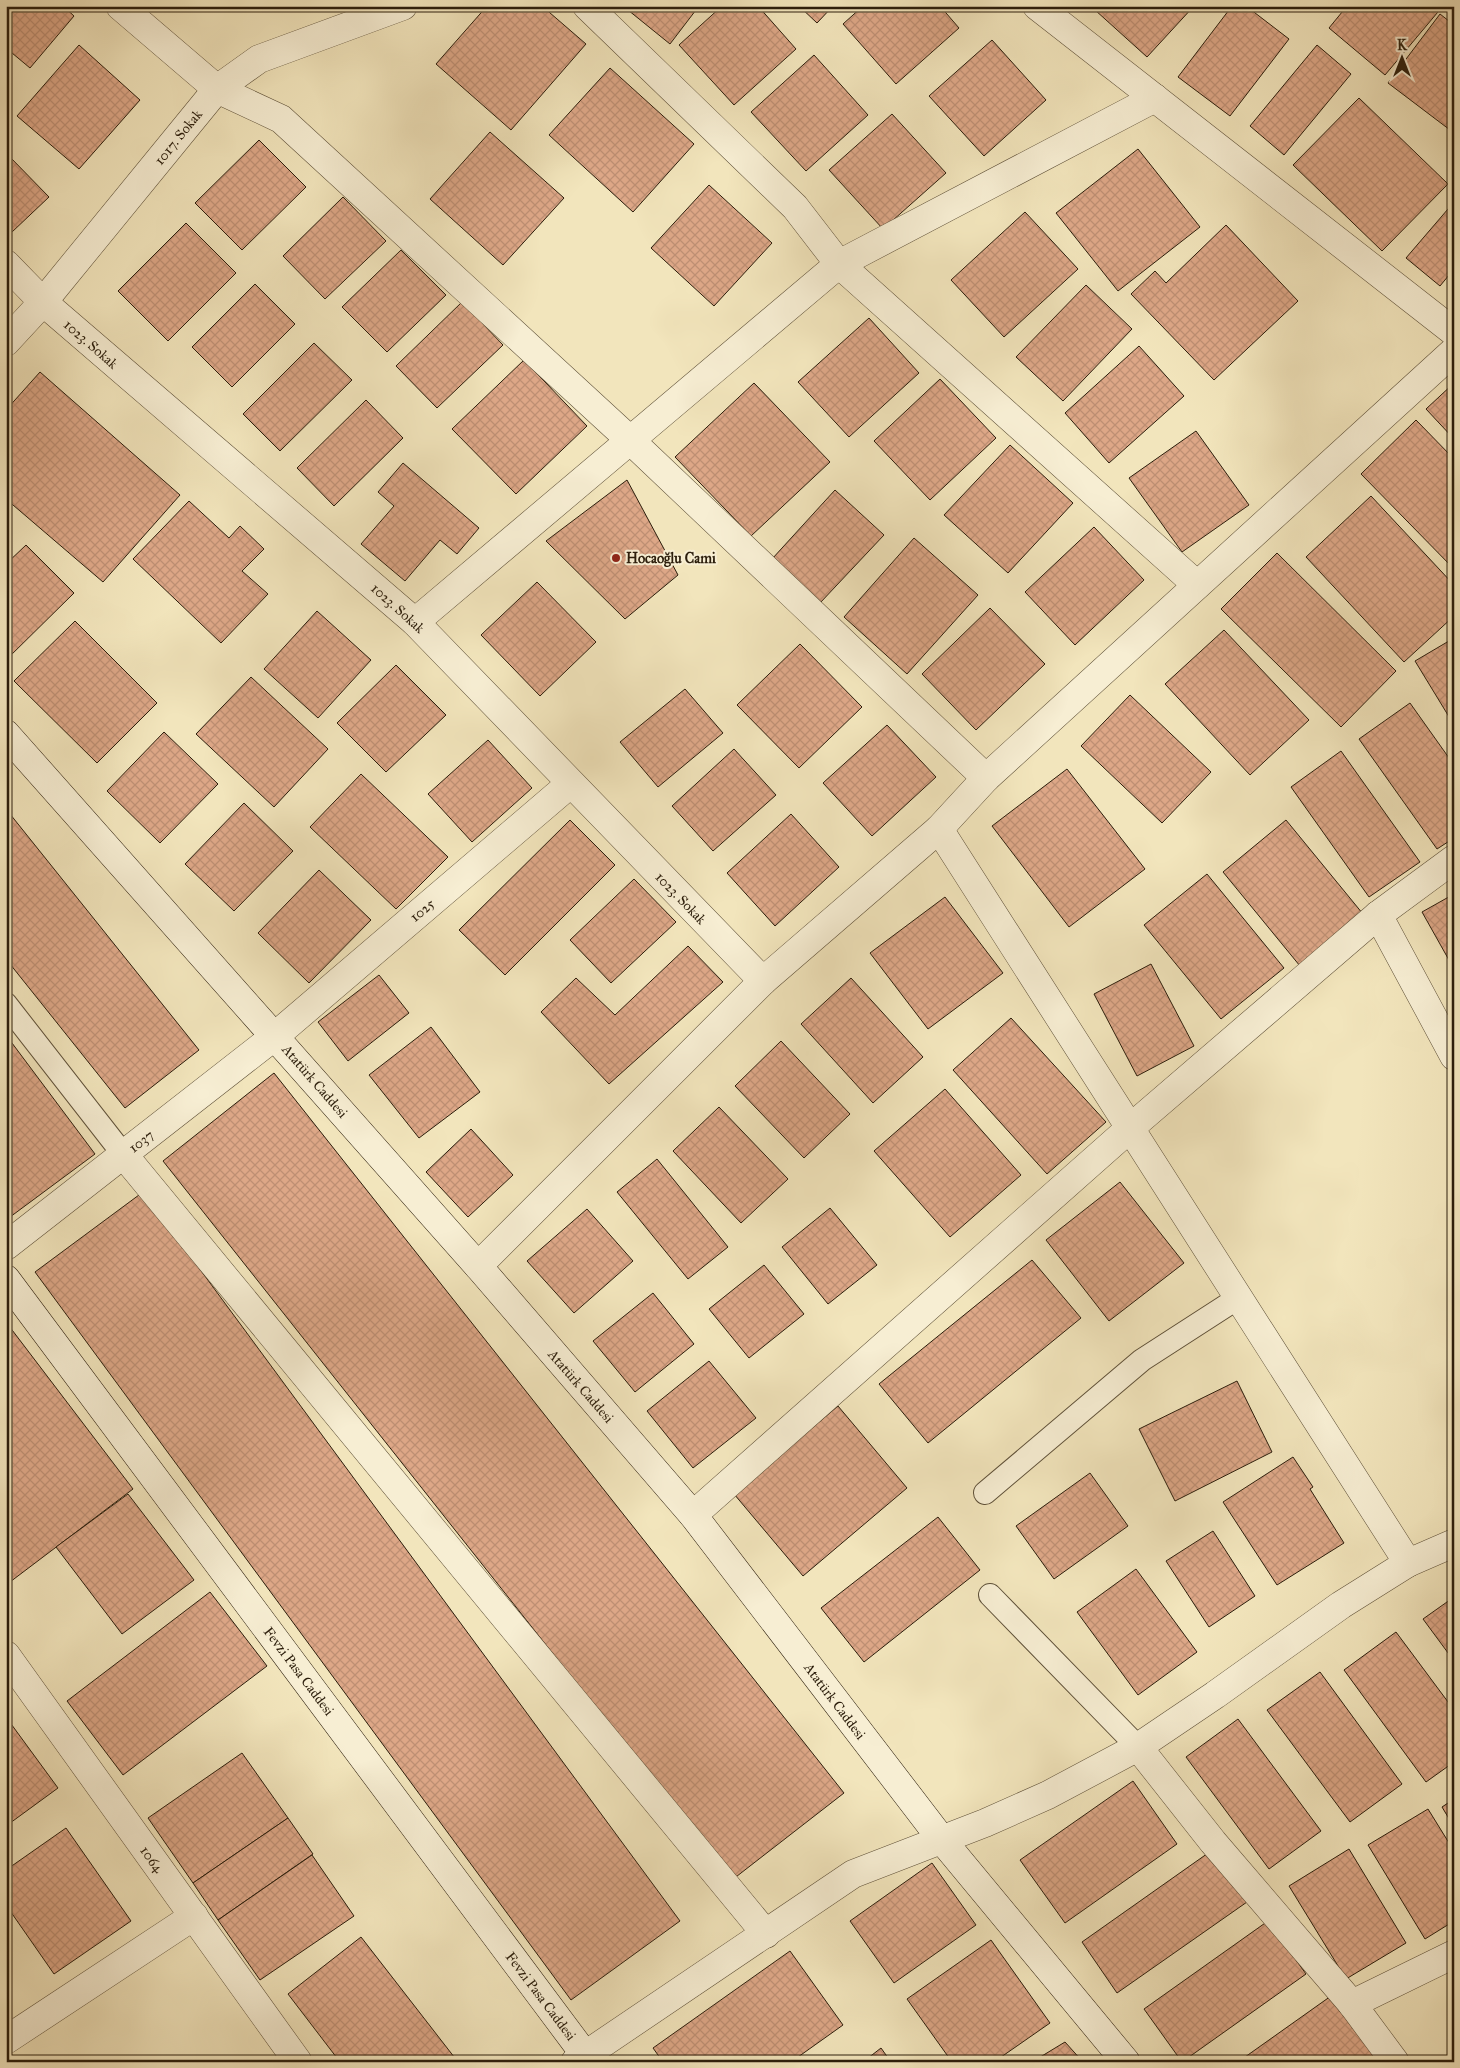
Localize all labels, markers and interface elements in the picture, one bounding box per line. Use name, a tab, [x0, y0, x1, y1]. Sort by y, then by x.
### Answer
north arrow	[1378, 32, 1428, 82]
text: K	[1397, 37, 1408, 54]
street label: 1017. Sokak	[151, 106, 206, 168]
street label: 1023. Sokak	[60, 316, 122, 373]
place label: Hocaoğlu Cami	[626, 550, 716, 568]
marker: Hocaoğlu Cami	[610, 552, 622, 564]
street label: 1023. Sokak	[367, 580, 428, 637]
street label: 1023. Sokak	[652, 869, 710, 928]
street label: 1025	[407, 895, 438, 926]
street label: Atatürk Caddesi	[278, 1040, 351, 1122]
street label: 1037	[126, 1126, 157, 1156]
street label: Atatürk Caddesi	[544, 1345, 617, 1427]
street label: Fevzi Pasa Caddesi	[260, 1624, 338, 1719]
street label: Atatürk Caddesi	[800, 1659, 869, 1743]
street label: 1064	[136, 1843, 168, 1877]
street label: Fevzi Pasa Caddesi	[502, 1949, 580, 2044]

